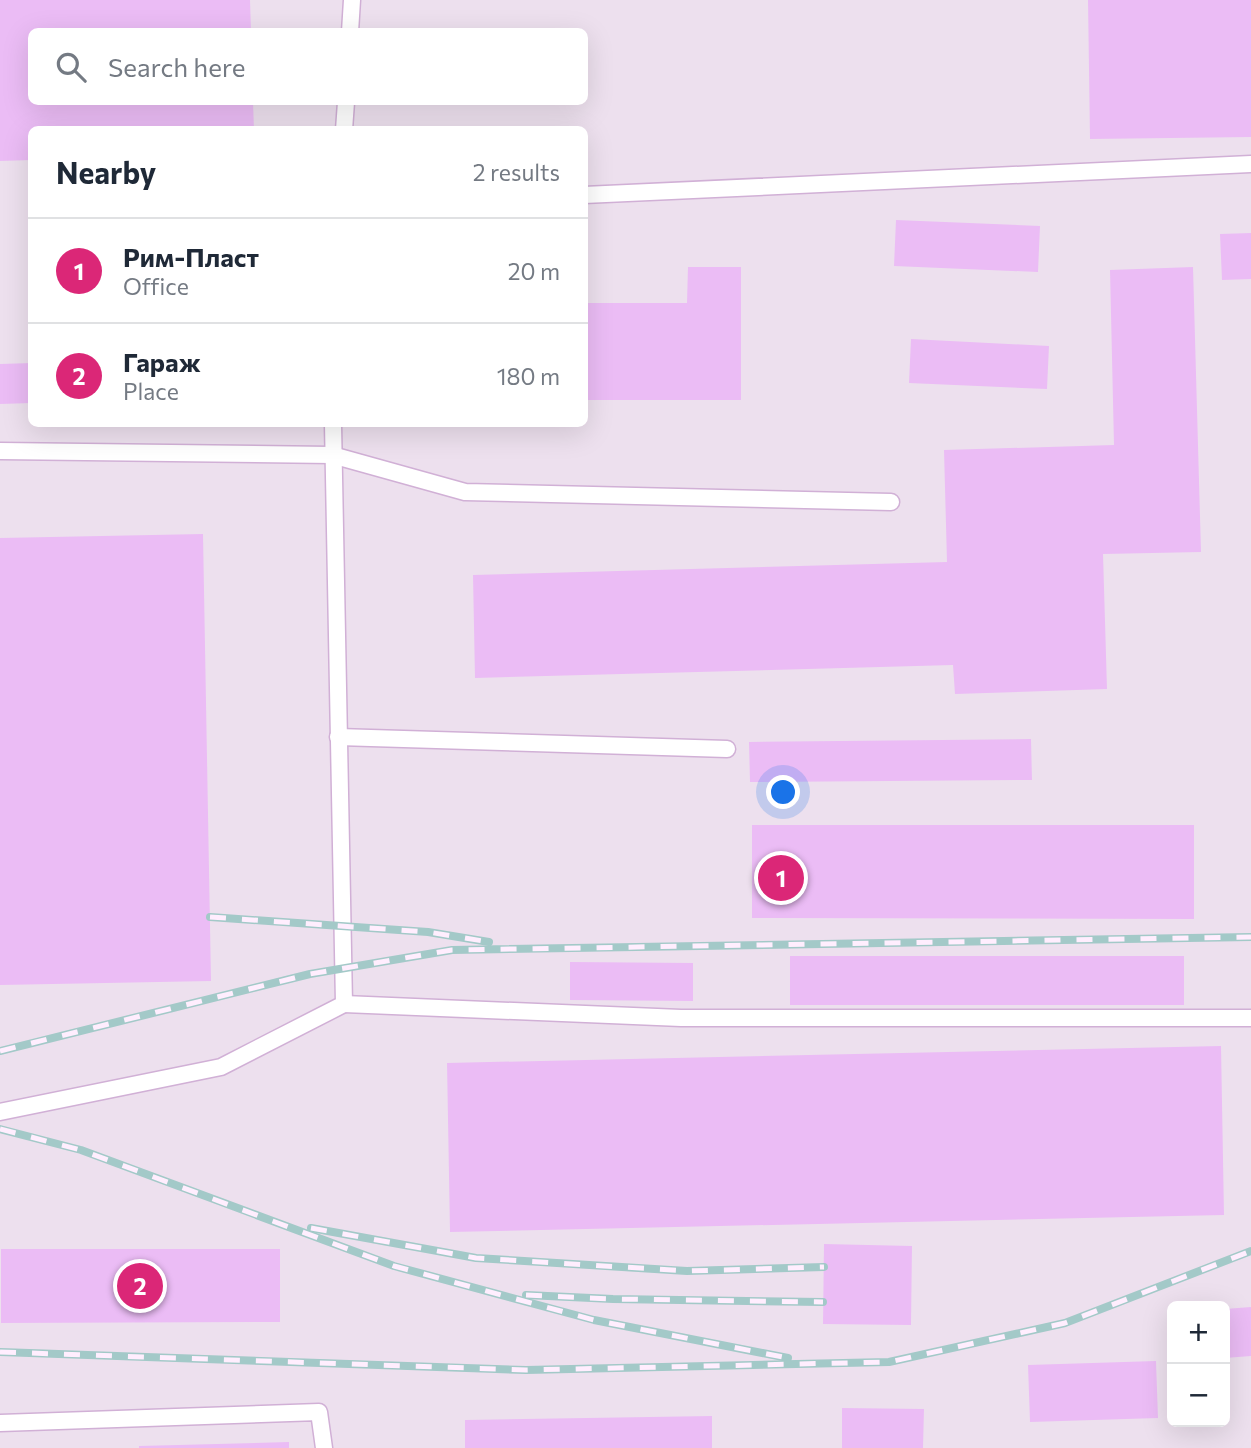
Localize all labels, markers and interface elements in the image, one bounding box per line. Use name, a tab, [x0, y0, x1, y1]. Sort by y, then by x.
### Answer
search box	[28, 28, 588, 105]
icon: search	[52, 48, 90, 86]
text: Search here	[108, 51, 246, 82]
text: Nearby	[56, 153, 156, 190]
text: 2 results	[473, 158, 560, 186]
text: Рим-Пласт	[123, 241, 259, 272]
text: 1	[74, 257, 84, 285]
text: 20 m	[508, 257, 560, 285]
text: Office	[123, 272, 189, 300]
text: Гараж	[123, 346, 201, 377]
text: 2	[72, 362, 86, 390]
text: 180 m	[497, 362, 560, 390]
text: Place	[123, 377, 179, 405]
your location	[766, 775, 800, 809]
pin: 1	[758, 852, 804, 904]
pin: 2	[117, 1260, 163, 1312]
map controls	[1167, 1301, 1230, 1427]
button: +	[1167, 1301, 1230, 1364]
button: −	[1167, 1364, 1230, 1427]

